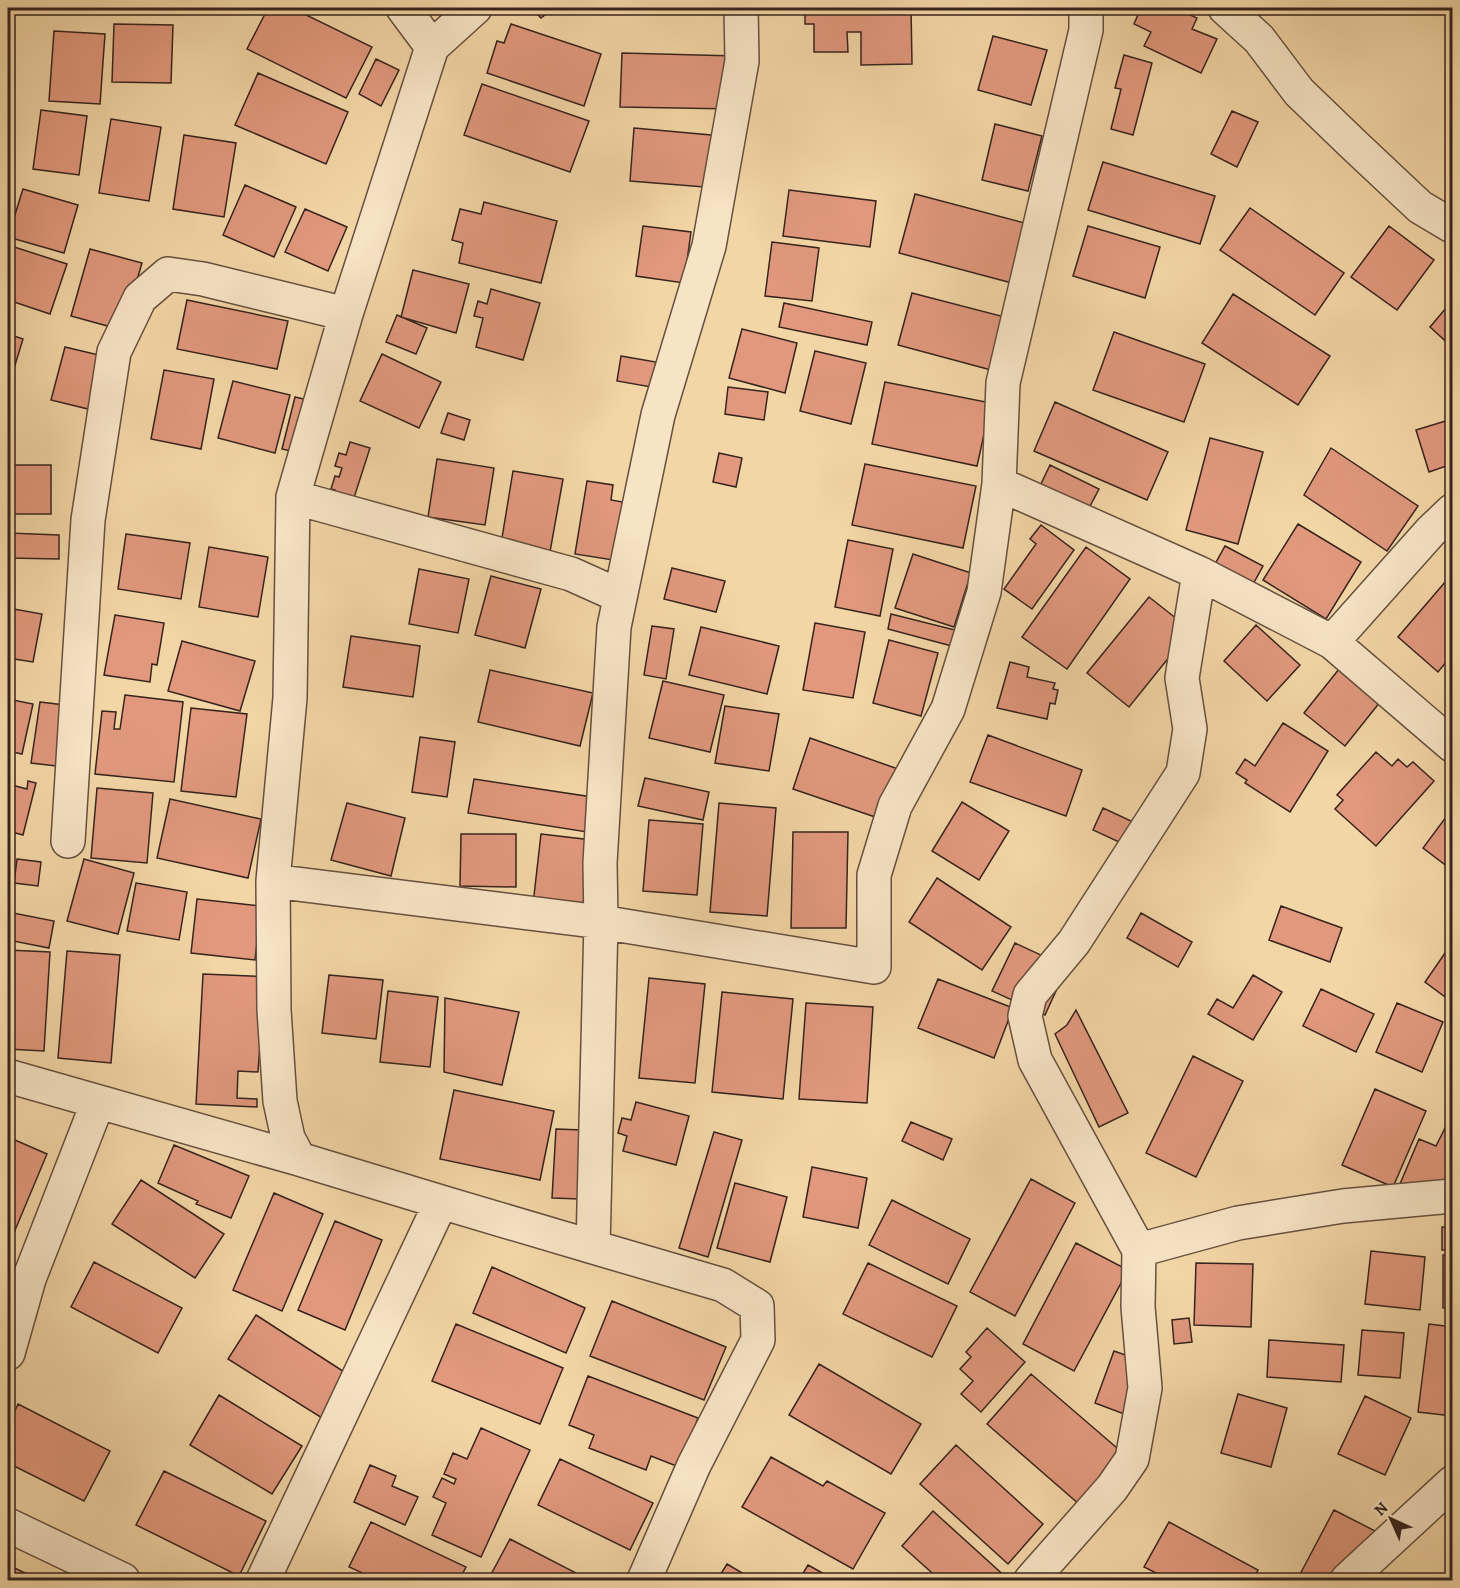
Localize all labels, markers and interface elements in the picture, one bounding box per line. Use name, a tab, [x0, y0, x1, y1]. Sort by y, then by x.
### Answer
north arrow	[1361, 1489, 1421, 1549]
text: N	[1369, 1497, 1393, 1521]

